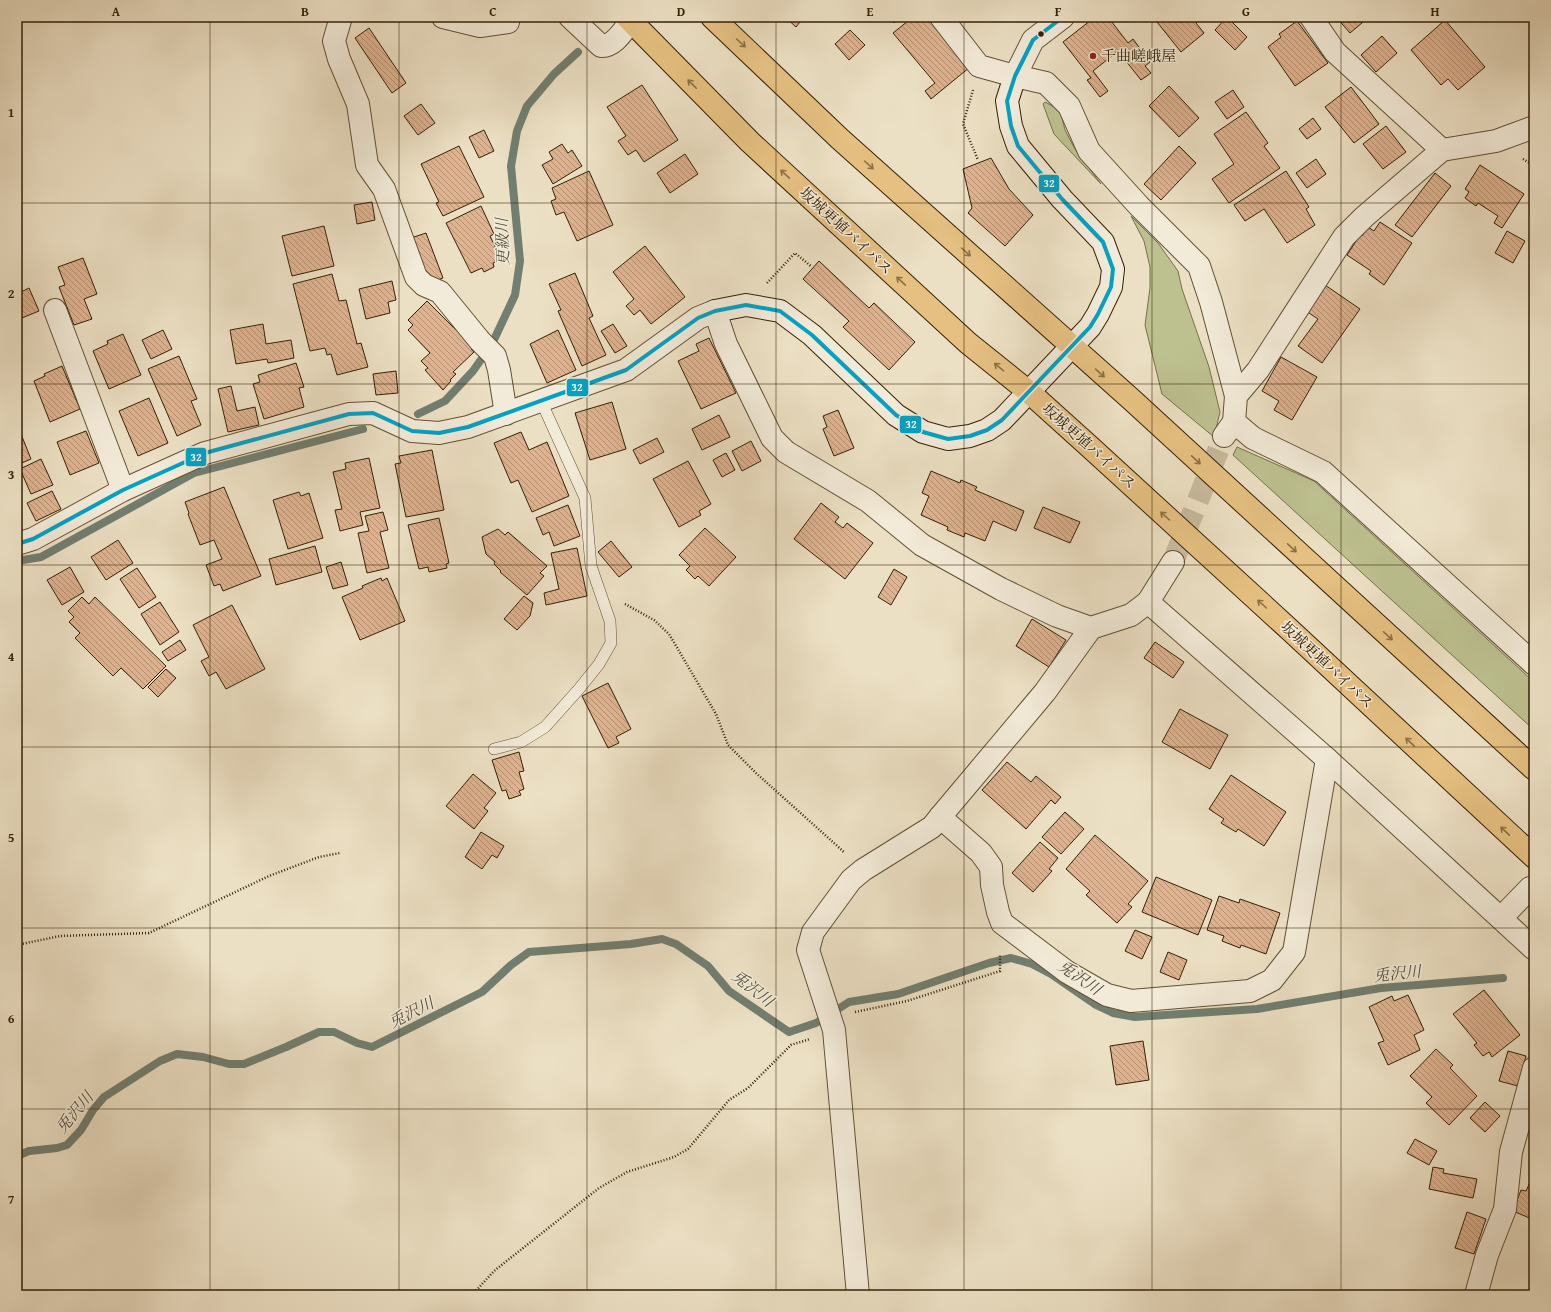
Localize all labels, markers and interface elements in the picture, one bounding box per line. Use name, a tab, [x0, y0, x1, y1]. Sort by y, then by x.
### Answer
text: A	[112, 2, 121, 21]
text: B	[301, 2, 309, 21]
text: C	[489, 2, 497, 21]
text: D	[677, 2, 685, 21]
text: E	[867, 2, 874, 21]
text: F	[1055, 2, 1062, 21]
text: G	[1242, 2, 1250, 21]
text: H	[1430, 2, 1440, 21]
unlabelled marker	[1036, 29, 1046, 39]
one-way arrow	[736, 39, 746, 48]
place label: 千曲嵯峨屋	[1101, 45, 1176, 66]
marker: 千曲嵯峨屋	[1088, 51, 1098, 61]
one-way arrow	[687, 79, 697, 89]
text: 1	[8, 103, 14, 122]
one-way arrow	[864, 160, 874, 169]
one-way arrow	[780, 170, 790, 179]
line badge: 32	[1038, 174, 1060, 193]
text: 32	[1043, 175, 1055, 191]
street label: 坂城更埴バイパス	[795, 182, 897, 279]
water label: 更級川	[489, 216, 515, 266]
one-way arrow	[961, 247, 971, 257]
one-way arrow	[896, 277, 907, 286]
text: 2	[8, 284, 15, 303]
one-way arrow	[993, 363, 1004, 372]
one-way arrow	[1095, 368, 1105, 377]
line badge: 32	[566, 378, 589, 397]
text: 32	[571, 379, 583, 395]
street label: 坂城更埴バイパス	[1038, 398, 1141, 493]
line badge: 32	[899, 415, 922, 434]
text: 32	[905, 416, 917, 432]
line badge: 32	[185, 447, 207, 467]
text: 32	[190, 449, 202, 465]
one-way arrow	[1191, 455, 1201, 464]
text: 3	[8, 465, 14, 484]
one-way arrow	[1161, 512, 1171, 521]
one-way arrow	[1287, 543, 1297, 553]
one-way arrow	[1256, 599, 1267, 608]
street label: 坂城更埴バイパス	[1276, 616, 1378, 713]
one-way arrow	[1383, 631, 1393, 640]
text: 4	[8, 647, 15, 666]
one-way arrow	[1406, 738, 1416, 747]
one-way arrow	[1500, 826, 1511, 835]
text: 5	[8, 828, 15, 847]
water label: 兎沢川	[1053, 954, 1108, 1001]
water label: 兎沢川	[1372, 958, 1424, 987]
water label: 兎沢川	[727, 964, 781, 1013]
water label: 兎沢川	[384, 990, 440, 1034]
text: 6	[8, 1009, 15, 1028]
water label: 兎沢川	[49, 1084, 100, 1138]
text: 7	[8, 1190, 15, 1209]

